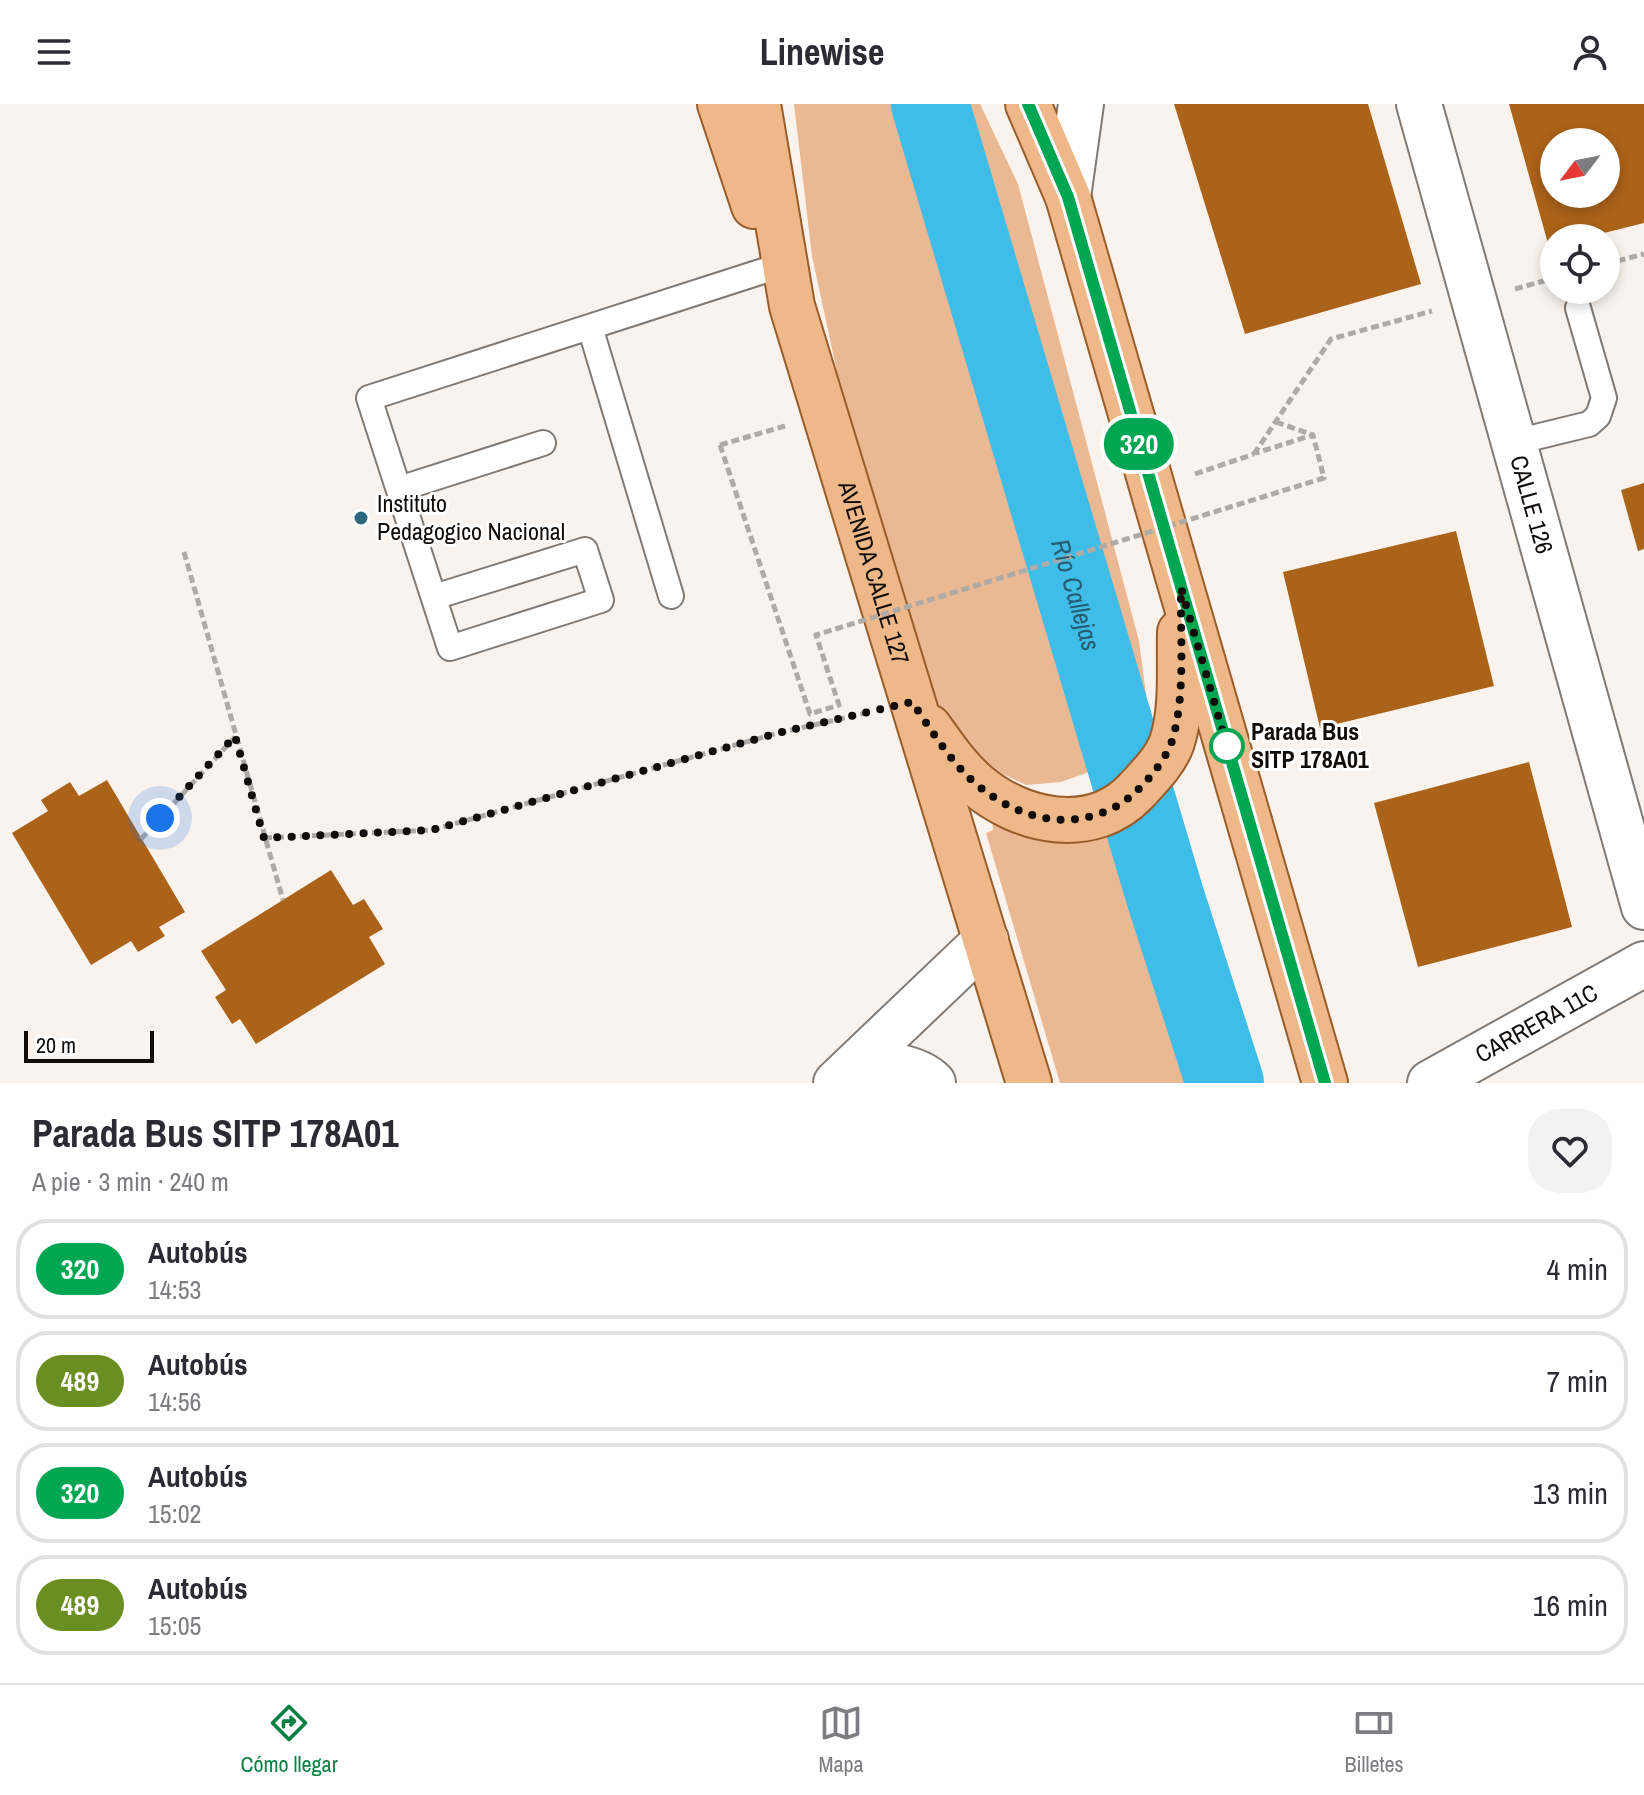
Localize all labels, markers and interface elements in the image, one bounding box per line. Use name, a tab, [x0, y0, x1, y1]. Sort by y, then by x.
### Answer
text: Linewise	[760, 28, 884, 76]
icon: menu	[32, 30, 76, 74]
icon: person	[1568, 30, 1612, 74]
north arrow	[1540, 128, 1620, 208]
map controls	[1540, 128, 1620, 304]
button: locate	[1540, 224, 1620, 304]
line badge: 320	[1093, 418, 1185, 470]
text: 320	[1120, 425, 1158, 463]
street label: CALLE 126	[1503, 451, 1561, 557]
street label: AVENIDA CALLE 127	[831, 476, 917, 668]
place label: Instituto Pedagogico Nacional	[377, 487, 565, 547]
marker: Instituto Pedagogico Nacional	[352, 509, 370, 527]
water label: Río Callejas	[1043, 535, 1109, 655]
place label: Parada Bus SITP 178A01	[1251, 715, 1369, 775]
marker: Parada Bus SITP 178A01	[1210, 729, 1244, 763]
your location	[140, 798, 180, 838]
street label: CARRERA 11C	[1469, 976, 1603, 1070]
scale bar	[24, 1027, 154, 1063]
text: 20 m	[36, 1030, 76, 1060]
text: Parada Bus SITP 178A01	[32, 1108, 399, 1159]
button: heart	[1528, 1109, 1612, 1193]
text: A pie · 3 min · 240 m	[32, 1164, 229, 1199]
text: Autobús	[148, 1232, 248, 1272]
text: 4 min	[1546, 1249, 1608, 1289]
text: 320	[61, 1250, 99, 1288]
text: 14:53	[148, 1272, 201, 1307]
text: Autobús	[148, 1344, 248, 1384]
text: 7 min	[1546, 1361, 1608, 1401]
text: 489	[61, 1362, 99, 1400]
text: 14:56	[148, 1384, 201, 1419]
text: Autobús	[148, 1456, 248, 1496]
text: 13 min	[1533, 1473, 1608, 1513]
text: 320	[61, 1474, 99, 1512]
text: 15:02	[148, 1496, 201, 1531]
text: Autobús	[148, 1568, 248, 1608]
text: 16 min	[1533, 1585, 1608, 1625]
text: 489	[61, 1586, 99, 1624]
text: 15:05	[148, 1608, 201, 1643]
tab: Cómo llegar	[240, 1701, 338, 1779]
tab: Mapa	[818, 1701, 864, 1779]
tab: Billetes	[1344, 1701, 1404, 1779]

